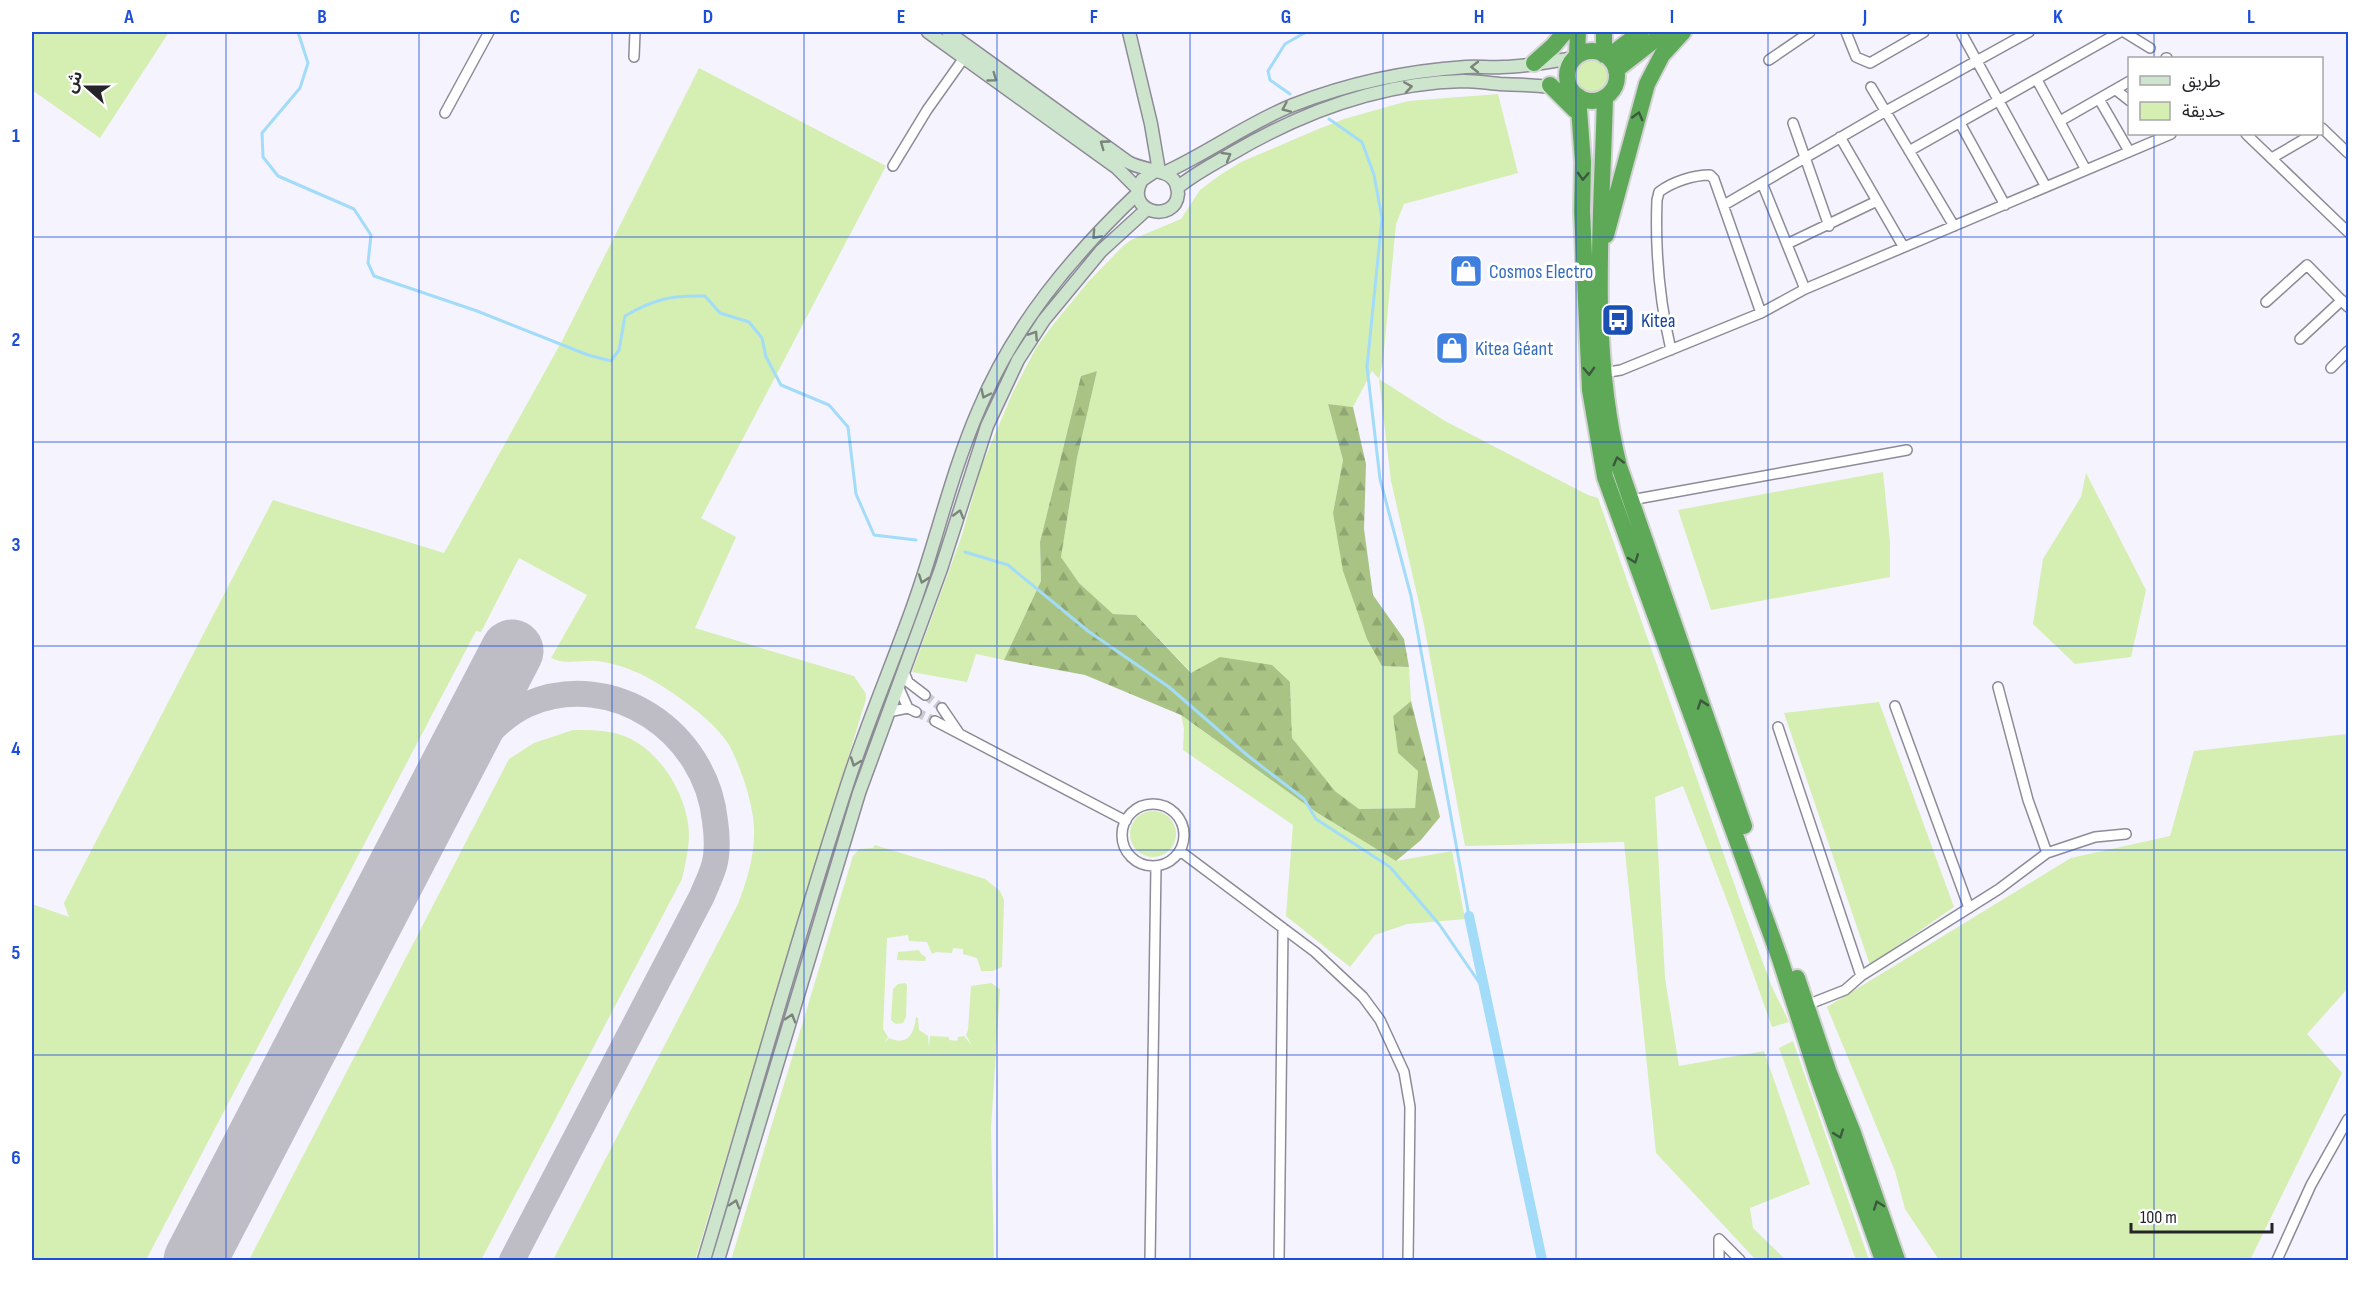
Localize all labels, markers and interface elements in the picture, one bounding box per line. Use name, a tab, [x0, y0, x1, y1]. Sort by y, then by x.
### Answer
text: A	[123, 5, 134, 29]
text: B	[317, 5, 327, 29]
text: C	[510, 5, 520, 29]
text: D	[703, 5, 713, 29]
text: E	[897, 5, 905, 29]
text: F	[1090, 5, 1098, 29]
text: G	[1281, 5, 1291, 29]
text: H	[1474, 5, 1484, 29]
text: I	[1670, 5, 1674, 29]
text: J	[1862, 5, 1867, 29]
text: K	[2053, 5, 2063, 29]
text: L	[2247, 5, 2255, 29]
north arrow	[57, 57, 117, 117]
legend	[2128, 57, 2323, 135]
one-way arrow	[1471, 61, 1480, 73]
text: ش	[62, 68, 87, 96]
one-way arrow	[986, 71, 997, 82]
text: طريق	[2182, 71, 2221, 92]
one-way arrow	[1403, 82, 1412, 94]
one-way arrow	[1282, 101, 1293, 113]
text: حديقة	[2182, 101, 2225, 122]
one-way arrow	[1631, 111, 1643, 121]
text: 1	[12, 124, 20, 148]
one-way arrow	[1099, 140, 1110, 151]
one-way arrow	[1221, 152, 1231, 164]
one-way arrow	[1576, 171, 1589, 180]
one-way arrow	[1092, 228, 1103, 239]
shop icon: Cosmos Electro	[1448, 253, 1484, 289]
place label: Cosmos Electro	[1489, 260, 1593, 284]
bus stop icon: Kitea	[1600, 302, 1636, 338]
place label: Kitea	[1641, 309, 1676, 333]
text: 2	[12, 328, 20, 352]
shop icon: Kitea Géant	[1434, 330, 1470, 366]
one-way arrow	[1027, 331, 1038, 342]
place label: Kitea Géant	[1475, 337, 1553, 361]
one-way arrow	[1582, 366, 1595, 375]
one-way arrow	[980, 388, 992, 399]
one-way arrow	[1613, 456, 1625, 466]
one-way arrow	[952, 509, 964, 520]
text: 3	[12, 533, 21, 557]
one-way arrow	[1627, 553, 1640, 564]
one-way arrow	[917, 573, 930, 584]
one-way arrow	[1697, 699, 1710, 710]
text: 4	[11, 737, 21, 761]
one-way arrow	[849, 756, 862, 767]
text: 5	[12, 941, 21, 965]
one-way arrow	[784, 1013, 796, 1024]
one-way arrow	[1831, 1128, 1844, 1139]
text: 6	[11, 1146, 21, 1170]
scale bar	[2131, 1196, 2272, 1234]
one-way arrow	[728, 1200, 740, 1210]
one-way arrow	[1873, 1200, 1885, 1211]
text: 100 m	[2140, 1207, 2177, 1228]

